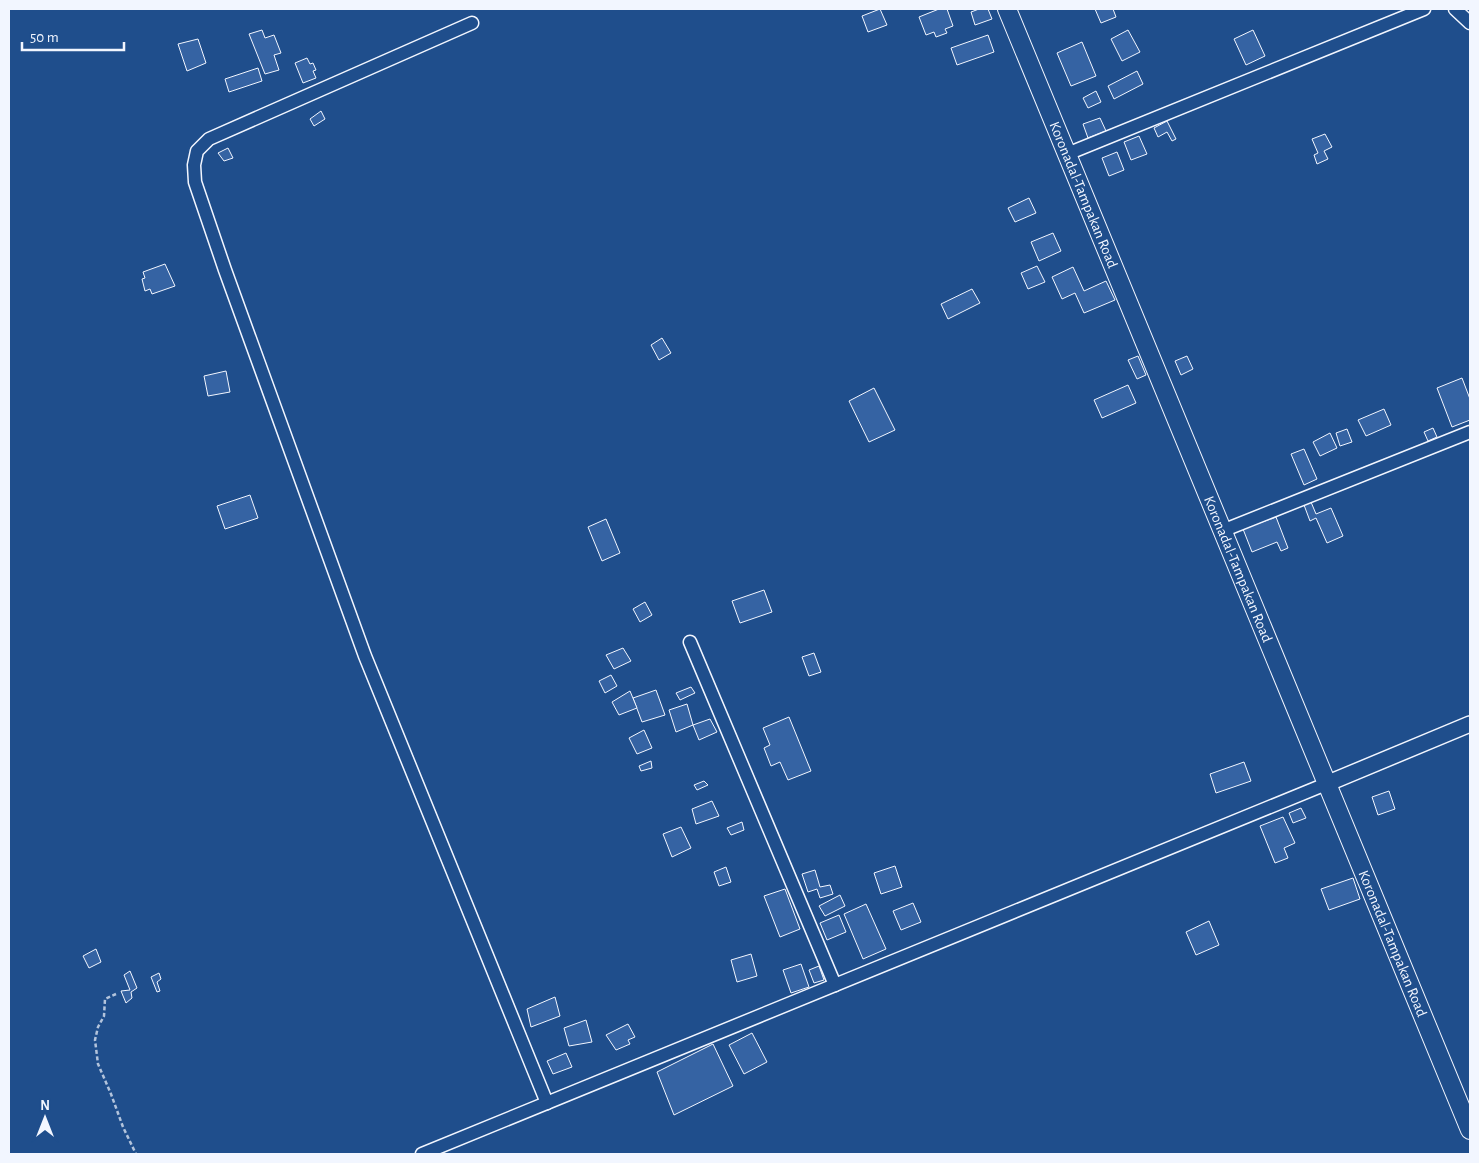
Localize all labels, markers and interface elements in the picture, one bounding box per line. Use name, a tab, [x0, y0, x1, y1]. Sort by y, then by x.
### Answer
scale bar	[22, 20, 125, 52]
text: 50 m	[30, 30, 59, 45]
street label: Koronadal-Tampakan Road	[1047, 119, 1121, 270]
street label: Koronadal-Tampakan Road	[1201, 494, 1275, 645]
street label: Koronadal-Tampakan Road	[1356, 868, 1430, 1019]
north arrow	[20, 1093, 70, 1143]
text: N	[40, 1099, 50, 1113]

